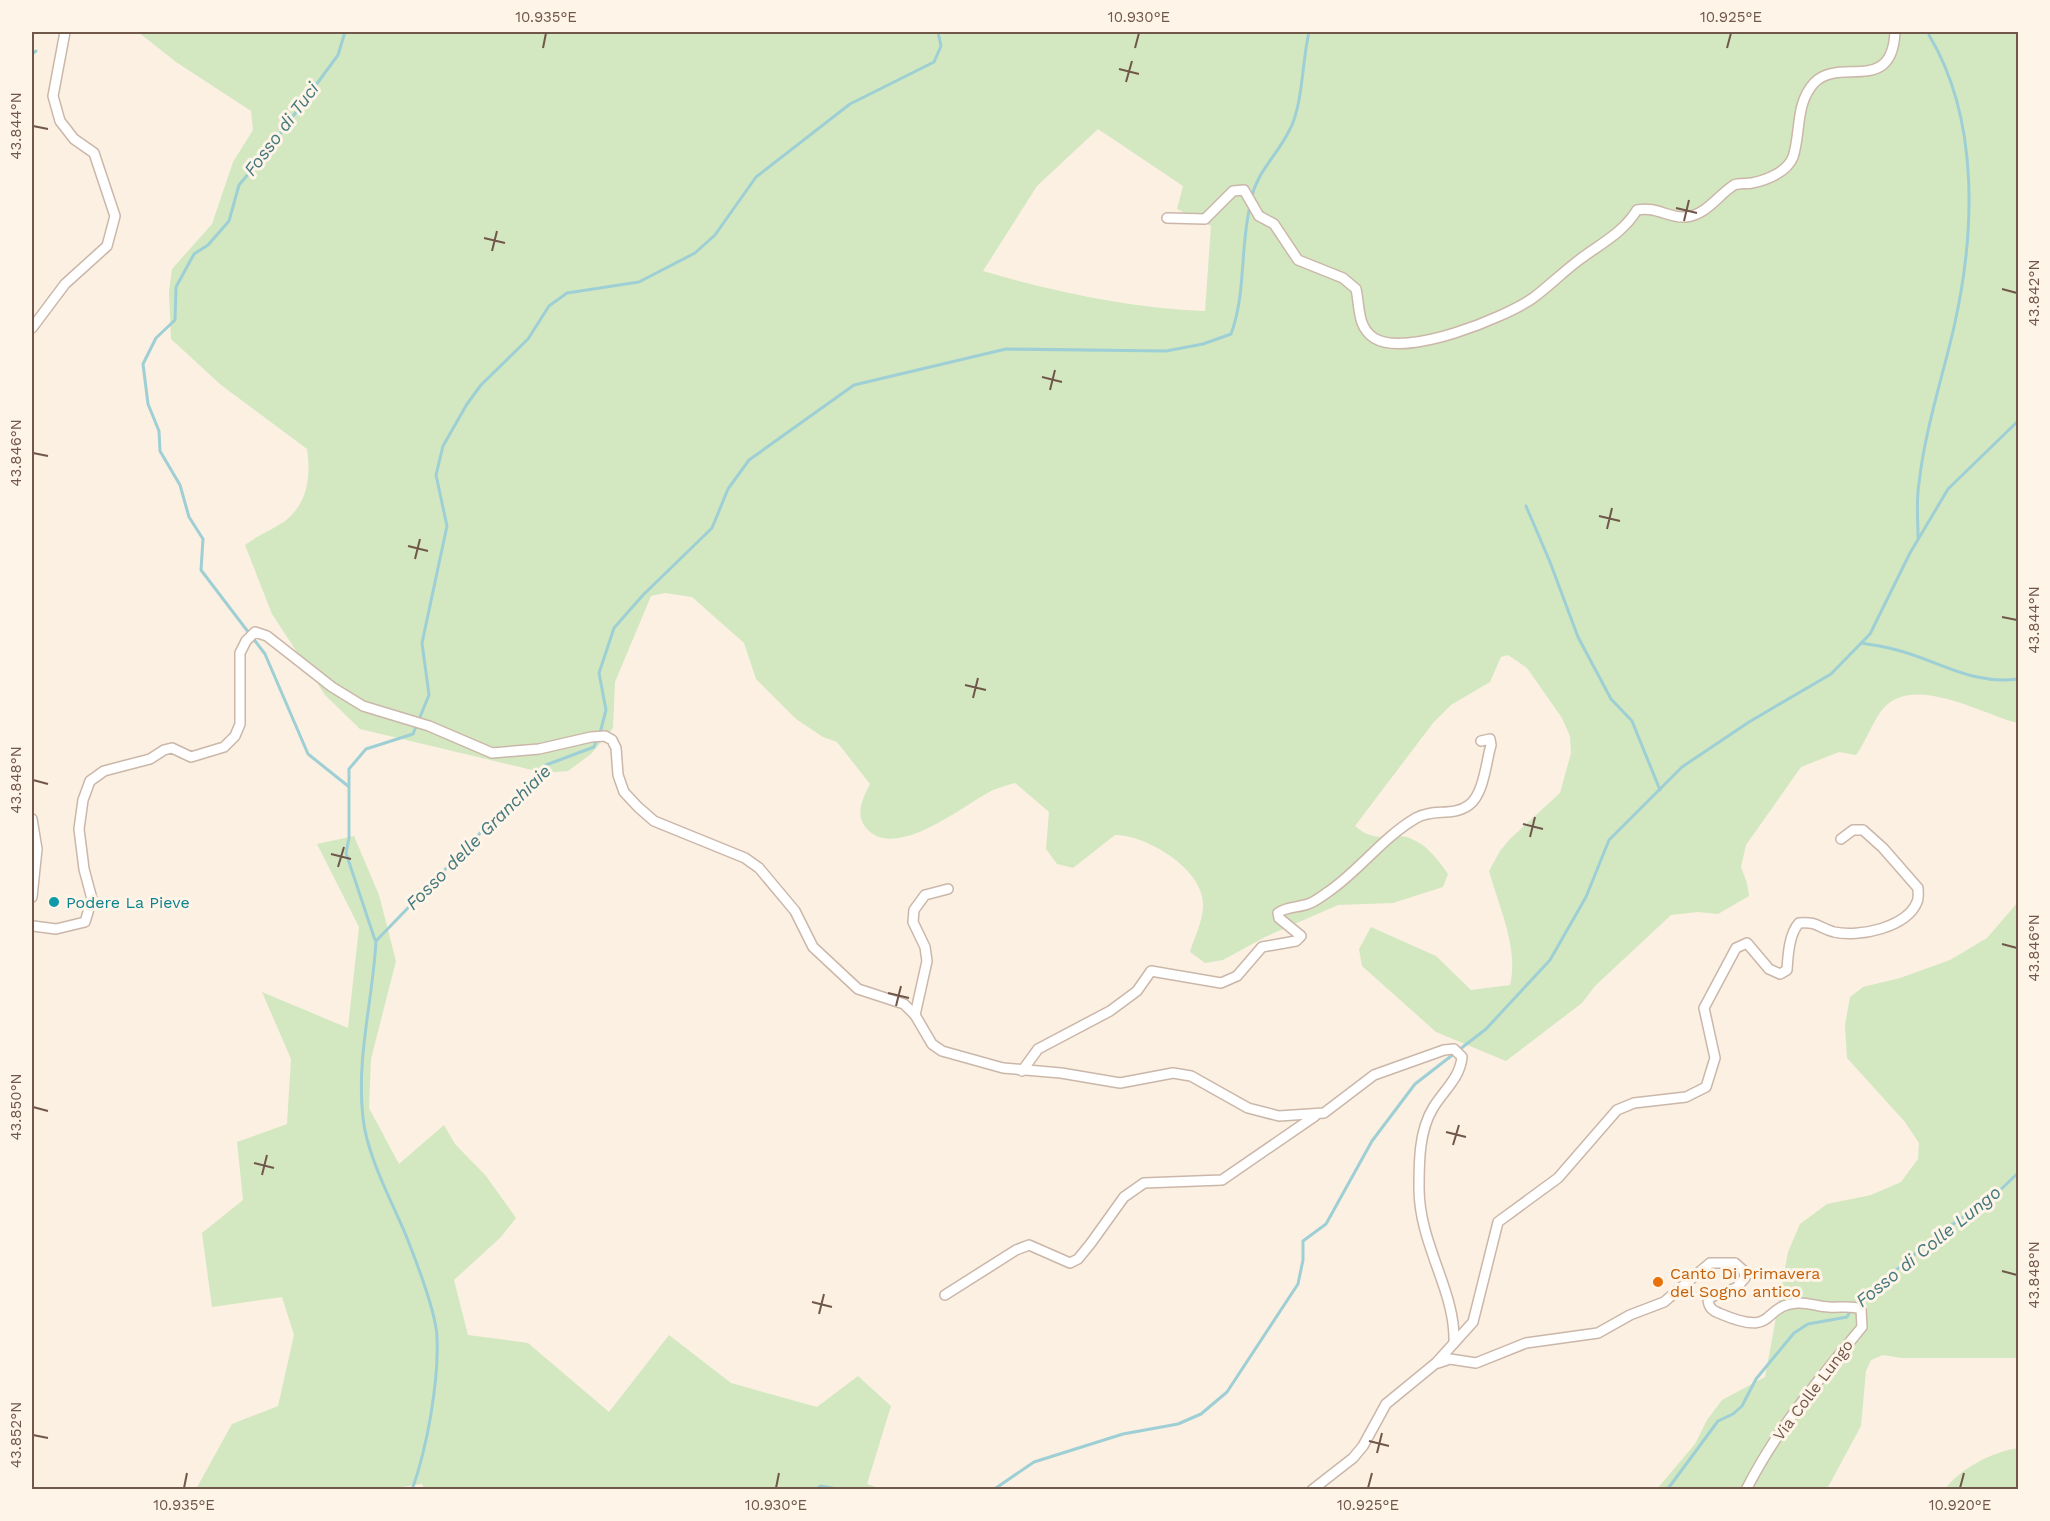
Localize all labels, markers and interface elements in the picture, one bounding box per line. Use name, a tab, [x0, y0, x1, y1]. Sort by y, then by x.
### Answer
text: 10.935°E	[515, 8, 577, 26]
text: 10.930°E	[1108, 8, 1170, 26]
text: 10.925°E	[1700, 8, 1762, 26]
water label: Fosso di Tuci	[239, 77, 324, 180]
text: 43.844°N	[7, 92, 25, 160]
text: 43.842°N	[2025, 260, 2043, 326]
text: 43.846°N	[7, 419, 25, 487]
text: 43.844°N	[2025, 586, 2043, 654]
text: 43.848°N	[7, 746, 25, 814]
water label: Fosso delle Granchiaie	[401, 760, 555, 914]
place label: Podere La Pieve	[66, 893, 190, 912]
marker: Podere La Pieve	[47, 895, 61, 909]
text: 43.846°N	[2025, 914, 2043, 982]
text: 43.850°N	[7, 1073, 25, 1141]
water label: Fosso di Colle Lungo	[1851, 1181, 2005, 1311]
text: 43.848°N	[2025, 1241, 2043, 1309]
place label: Canto Di Primavera del Sogno antico	[1670, 1264, 1820, 1301]
marker: Canto Di Primavera del Sogno antico	[1651, 1275, 1665, 1289]
street label: Via Colle Lungo	[1769, 1336, 1857, 1444]
text: 43.852°N	[7, 1402, 25, 1468]
text: 10.935°E	[153, 1496, 215, 1514]
text: 10.930°E	[745, 1496, 807, 1514]
text: 10.925°E	[1337, 1496, 1399, 1514]
text: 10.920°E	[1929, 1496, 1991, 1514]

